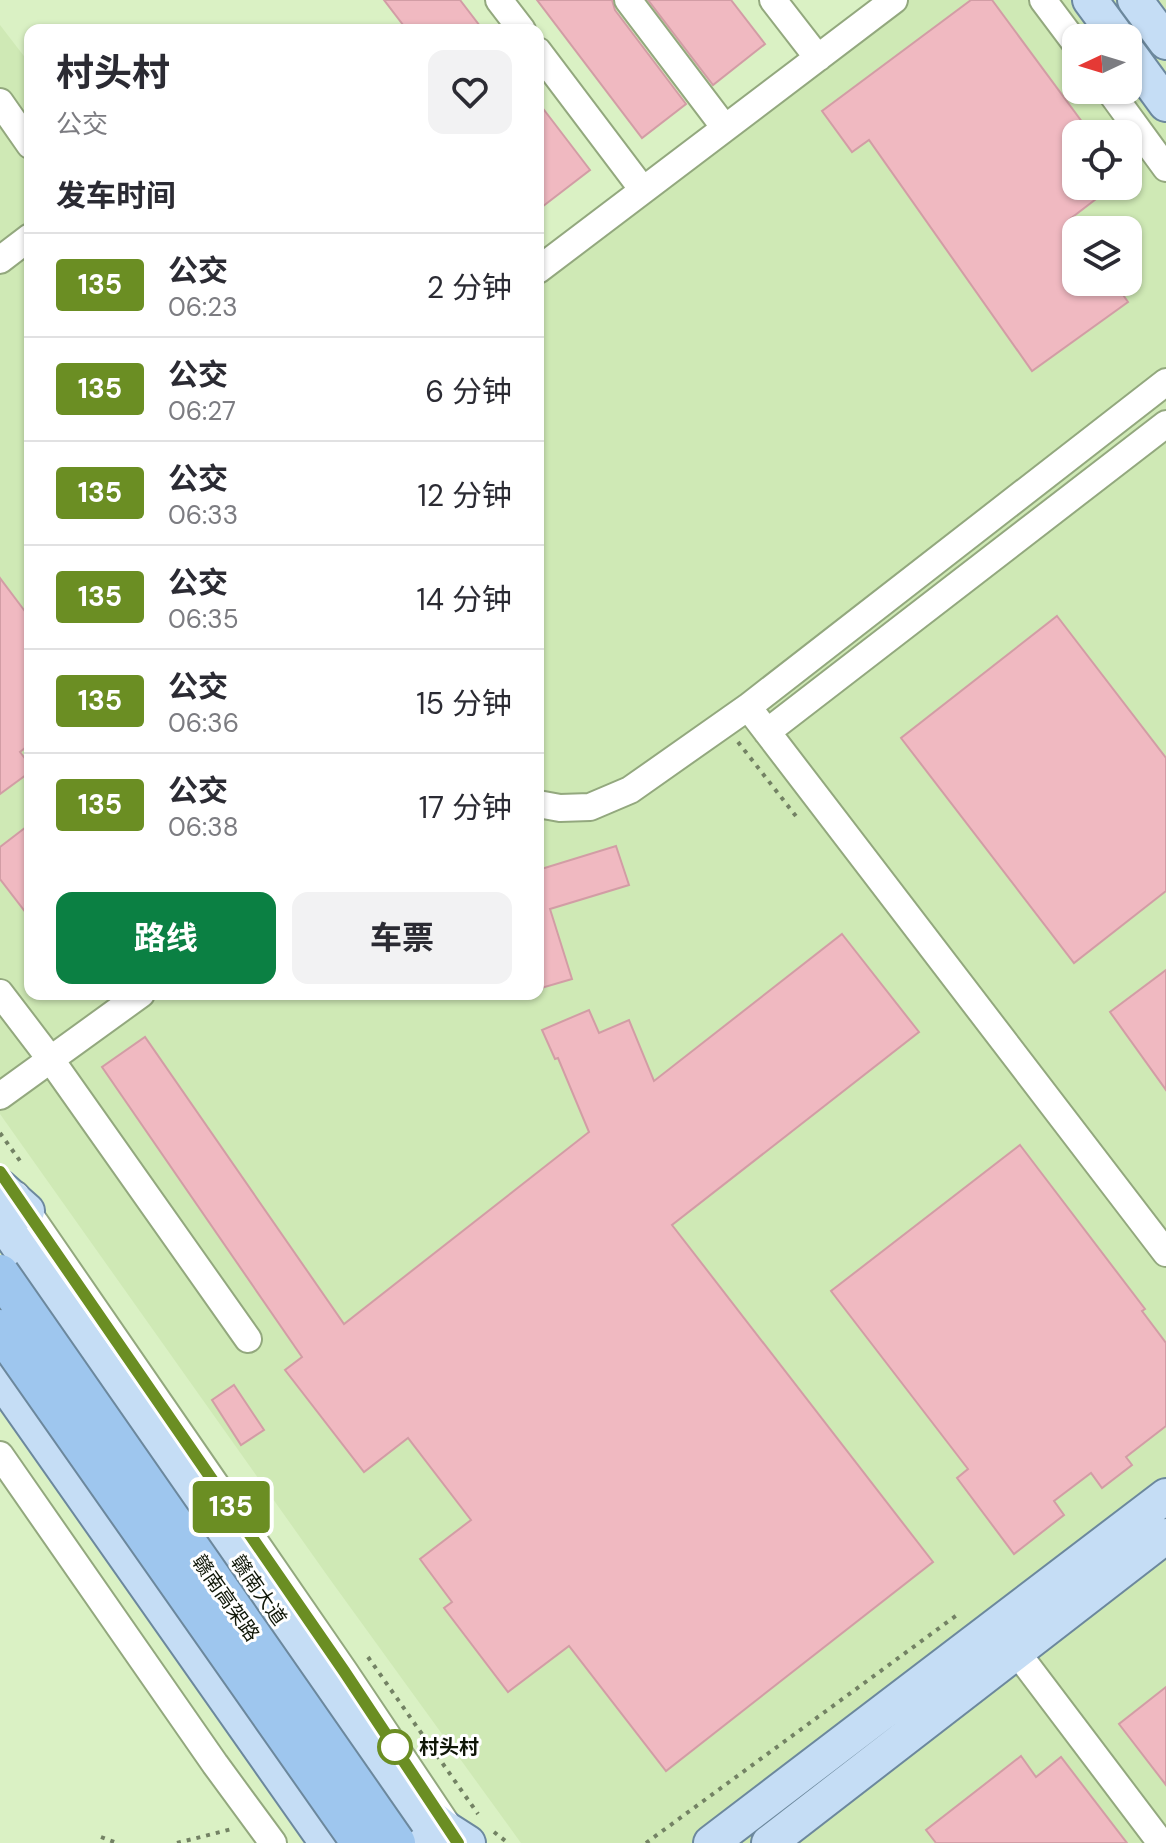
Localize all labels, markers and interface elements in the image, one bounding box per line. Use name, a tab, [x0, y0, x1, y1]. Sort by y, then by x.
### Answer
north arrow	[1062, 24, 1142, 104]
map controls	[1062, 24, 1142, 296]
text: 村头村	[56, 48, 170, 98]
button: heart	[428, 50, 512, 134]
text: 公交	[56, 107, 108, 141]
button: locate	[1062, 120, 1142, 200]
text: 发车时间	[56, 176, 176, 215]
button: layers	[1062, 216, 1142, 296]
text: 公交	[168, 251, 228, 290]
text: 135	[78, 266, 122, 303]
text: 2 分钟	[427, 268, 512, 307]
text: 06:23	[168, 290, 238, 324]
text: 公交	[168, 355, 228, 394]
text: 135	[78, 370, 122, 407]
text: 6 分钟	[425, 372, 512, 411]
text: 06:27	[168, 394, 236, 428]
text: 公交	[168, 459, 228, 498]
text: 135	[78, 474, 122, 511]
text: 12 分钟	[417, 476, 512, 515]
text: 06:33	[168, 498, 238, 532]
text: 公交	[168, 563, 228, 602]
text: 135	[78, 578, 122, 615]
text: 14 分钟	[416, 580, 512, 619]
text: 06:35	[168, 602, 239, 636]
text: 公交	[168, 667, 228, 706]
text: 135	[78, 682, 122, 719]
text: 15 分钟	[416, 684, 512, 723]
text: 06:36	[168, 706, 239, 740]
text: 公交	[168, 771, 228, 810]
text: 135	[78, 786, 122, 823]
text: 17 分钟	[419, 788, 512, 827]
text: 06:38	[168, 810, 239, 844]
button: 路线	[56, 892, 276, 984]
button: 车票	[292, 892, 512, 984]
line badge: 135	[185, 1481, 277, 1533]
text: 135	[209, 1488, 253, 1525]
street label: 赣南高架路	[187, 1550, 265, 1646]
street label: 赣南大道	[225, 1550, 293, 1630]
marker: 村头村	[378, 1730, 412, 1764]
place label: 村头村	[419, 1734, 479, 1760]

